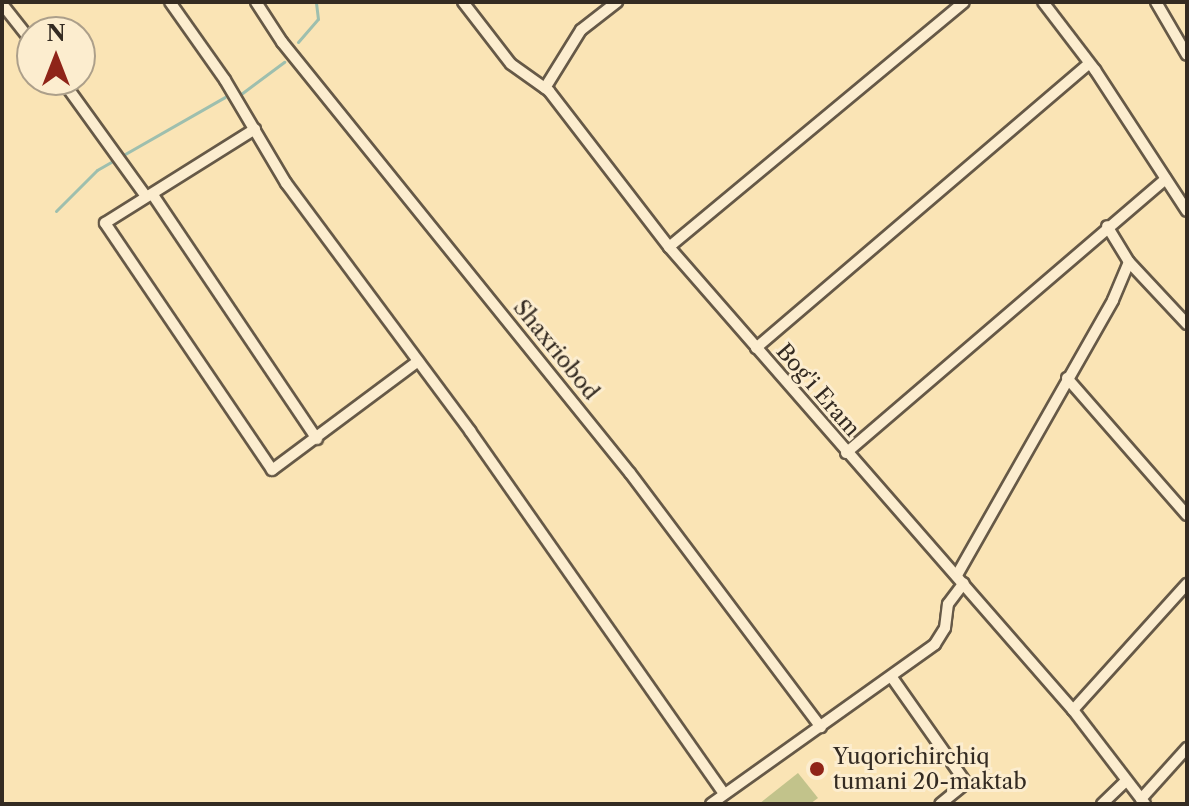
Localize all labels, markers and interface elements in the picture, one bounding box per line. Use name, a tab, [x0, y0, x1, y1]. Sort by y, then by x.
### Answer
north arrow	[16, 16, 96, 96]
text: N	[46, 20, 66, 47]
street label: Shaxriobod	[508, 295, 604, 405]
street label: Bog'i Eram	[771, 338, 865, 442]
place label: Yuqorichirchiq tumani 20-maktab	[833, 743, 1027, 794]
marker: Yuqorichirchiq tumani 20-maktab	[808, 760, 826, 778]

